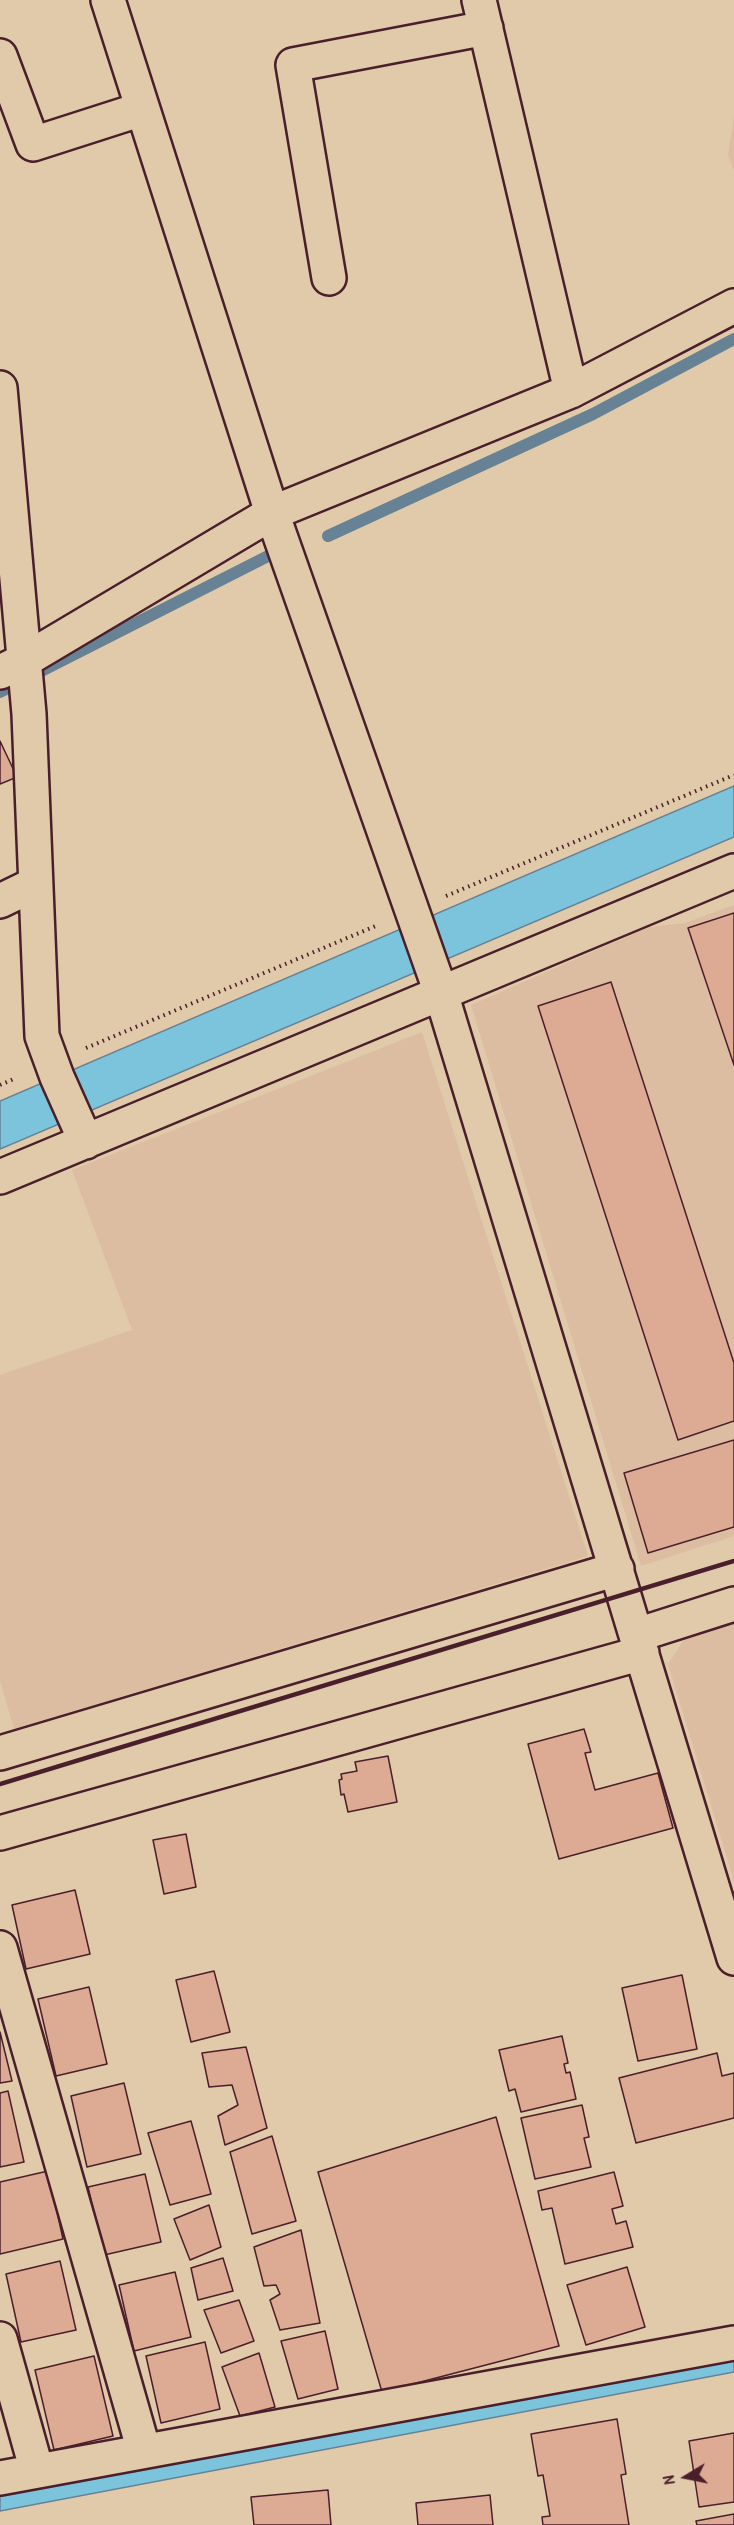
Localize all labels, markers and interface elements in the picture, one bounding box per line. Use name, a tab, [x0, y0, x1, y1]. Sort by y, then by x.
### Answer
north arrow	[656, 2447, 716, 2507]
text: N	[657, 2474, 680, 2486]

